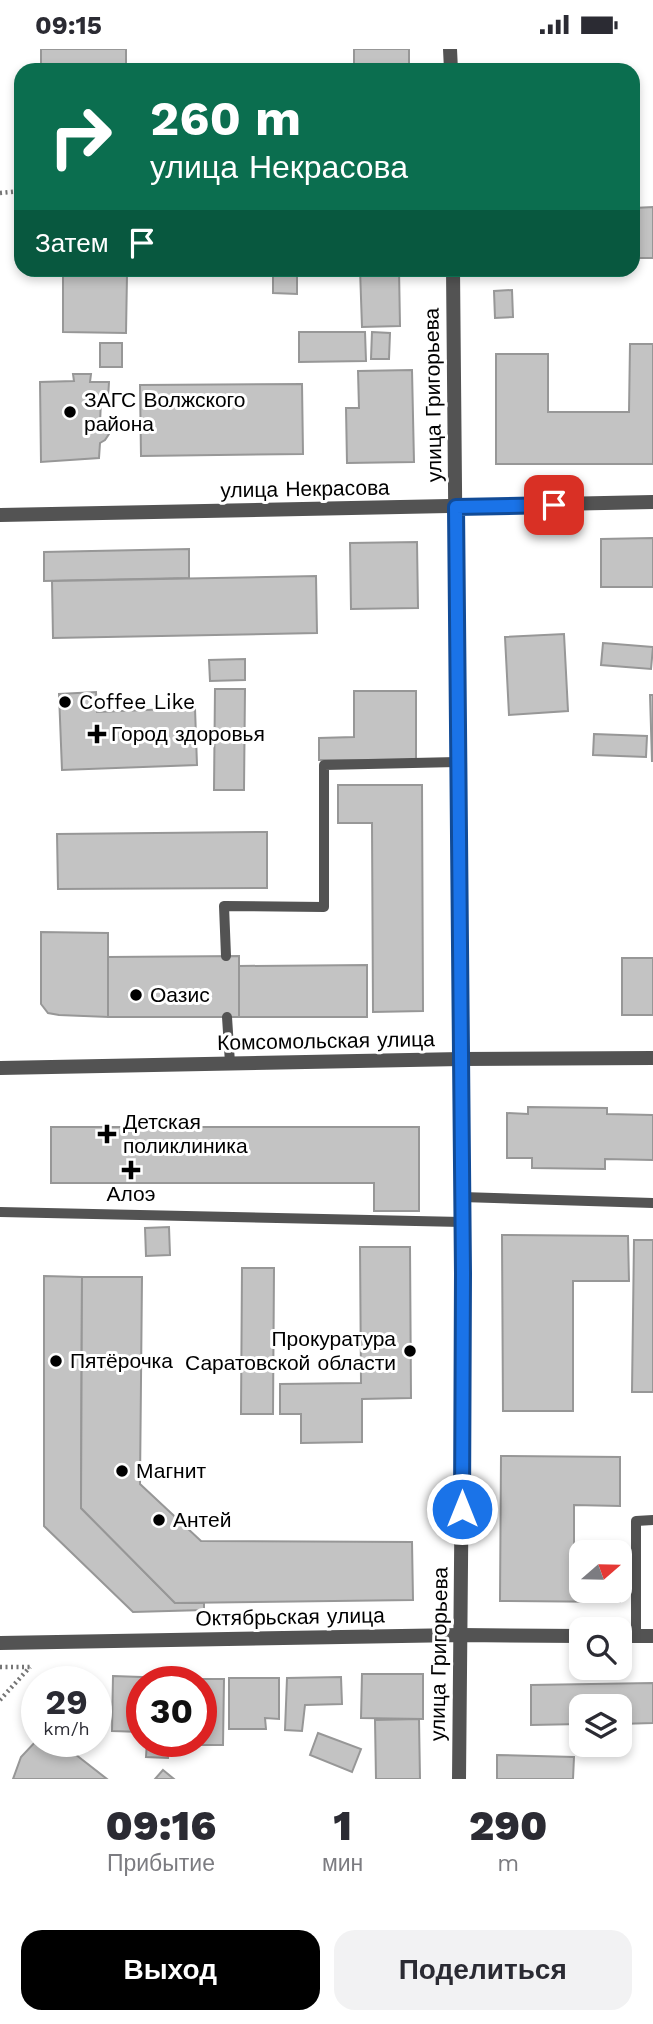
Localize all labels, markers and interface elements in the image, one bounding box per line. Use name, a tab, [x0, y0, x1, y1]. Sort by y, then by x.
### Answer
text: 09:15	[35, 10, 102, 40]
text: 260 m	[150, 89, 301, 147]
icon: right	[35, 91, 126, 182]
text: улица Некрасова	[150, 148, 408, 186]
icon: arrive	[123, 224, 161, 262]
text: Затем	[35, 228, 109, 258]
street label: улица Григорьева	[418, 307, 447, 482]
place label: ЗАГС Волжского района	[84, 387, 245, 436]
marker: ЗАГС Волжского района	[62, 404, 78, 420]
street label: улица Некрасова	[220, 475, 390, 502]
pin	[524, 475, 584, 535]
icon: arrive	[535, 486, 573, 524]
place label: Coffee Like	[79, 689, 195, 714]
marker: Coffee Like	[57, 694, 73, 710]
place label: Город здоровья	[111, 721, 265, 746]
marker: Город здоровья	[89, 726, 105, 742]
place label: Оазис	[150, 982, 210, 1007]
marker: Оазис	[128, 987, 144, 1003]
street label: Комсомольская улица	[217, 1026, 435, 1055]
place label: Детская поликлиника	[123, 1109, 248, 1158]
marker: Детская поликлиника	[97, 1124, 117, 1144]
marker: Алоэ	[123, 1162, 139, 1178]
place label: Алоэ	[107, 1181, 155, 1206]
place label: Прокуратура Саратовской области	[185, 1326, 396, 1375]
marker: Прокуратура Саратовской области	[402, 1343, 418, 1359]
place label: Пятёрочка	[70, 1348, 173, 1373]
marker: Пятёрочка	[48, 1353, 64, 1369]
place label: Магнит	[136, 1458, 206, 1483]
marker: Магнит	[114, 1463, 130, 1479]
position arrow	[425, 1472, 499, 1546]
place label: Антей	[173, 1507, 231, 1532]
marker: Антей	[151, 1512, 167, 1528]
north arrow	[569, 1540, 632, 1603]
map controls	[569, 1540, 632, 1757]
street label: улица Григорьева	[424, 1566, 453, 1741]
street label: Октябрьская улица	[195, 1602, 385, 1631]
button: search	[569, 1617, 632, 1680]
speed limit sign: 30	[126, 1666, 217, 1757]
text: 29	[45, 1681, 88, 1723]
button: layers	[569, 1694, 632, 1757]
text: km/h	[43, 1718, 90, 1739]
text: 09:16	[106, 1801, 216, 1850]
text: 1	[333, 1801, 352, 1850]
text: 290	[469, 1801, 547, 1850]
text: Прибытие	[107, 1850, 215, 1877]
text: мин	[322, 1850, 363, 1877]
text: m	[497, 1850, 519, 1877]
button: Выход	[21, 1930, 320, 2010]
button: Поделиться	[334, 1930, 632, 2010]

